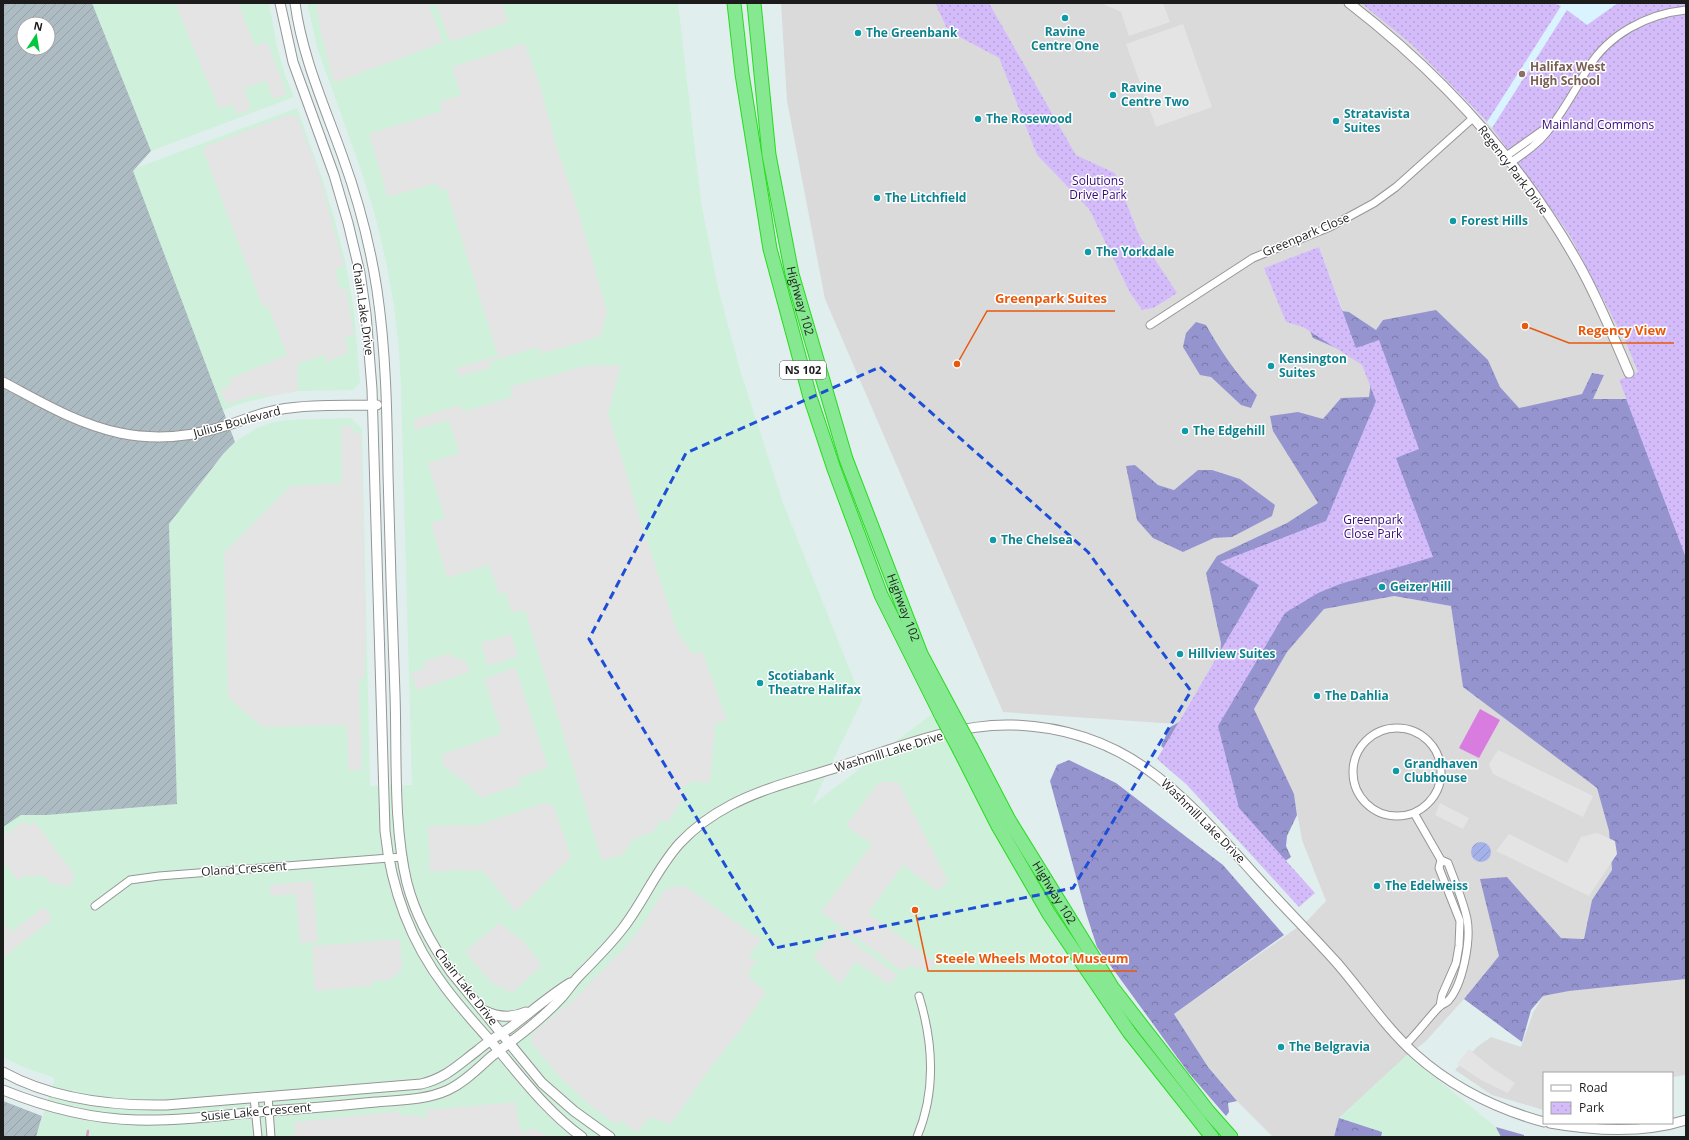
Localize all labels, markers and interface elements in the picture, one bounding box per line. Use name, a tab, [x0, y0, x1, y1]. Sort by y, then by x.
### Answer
marker: Ravine Centre One	[1060, 13, 1070, 23]
north arrow	[16, 16, 56, 56]
text: N	[32, 17, 44, 34]
place label: Ravine Centre One	[1031, 23, 1099, 54]
place label: The Greenbank	[866, 24, 958, 41]
marker: The Greenbank	[853, 28, 863, 38]
place label: Halifax West High School	[1530, 58, 1606, 89]
marker: Halifax West High School	[1517, 69, 1527, 79]
place label: Ravine Centre Two	[1121, 79, 1189, 110]
marker: Ravine Centre Two	[1108, 90, 1118, 100]
place label: Stratavista Suites	[1344, 105, 1410, 136]
place label: The Rosewood	[986, 110, 1072, 127]
marker: The Rosewood	[973, 114, 983, 124]
marker: Stratavista Suites	[1331, 116, 1341, 126]
park label: Mainland Commons	[1542, 116, 1655, 133]
street label: Regency Park Drive	[1474, 122, 1553, 218]
park label: Solutions Drive Park	[1069, 172, 1127, 203]
place label: The Litchfield	[885, 189, 966, 206]
marker: The Litchfield	[872, 193, 882, 203]
street label: Greenpark Close	[1260, 208, 1352, 261]
place label: Forest Hills	[1461, 212, 1528, 229]
marker: Forest Hills	[1448, 216, 1458, 226]
place label: The Yorkdale	[1096, 243, 1174, 260]
marker: The Yorkdale	[1083, 247, 1093, 257]
street label: Chain Lake Drive	[349, 261, 378, 357]
street label: Highway 102	[783, 265, 819, 338]
callout: Greenpark Suites	[987, 286, 1115, 311]
text: Greenpark Suites	[995, 289, 1107, 307]
callout: Regency View	[1569, 318, 1674, 343]
text: Regency View	[1578, 321, 1666, 339]
place label: Kensington Suites	[1279, 350, 1347, 381]
road number: NS 102	[780, 361, 826, 379]
marker: Kensington Suites	[1266, 361, 1276, 371]
street label: Julius Boulevard	[190, 402, 282, 442]
place label: The Edgehill	[1193, 422, 1265, 439]
marker: The Edgehill	[1180, 426, 1190, 436]
park label: Greenpark Close Park	[1343, 511, 1404, 542]
place label: The Chelsea	[1001, 531, 1073, 548]
marker: The Chelsea	[988, 535, 998, 545]
street label: Highway 102	[883, 571, 924, 644]
place label: Geizer Hill	[1390, 578, 1451, 595]
marker: Geizer Hill	[1377, 582, 1387, 592]
place label: Hillview Suites	[1188, 645, 1276, 662]
marker: Hillview Suites	[1175, 649, 1185, 659]
place label: Scotiabank Theatre Halifax	[768, 667, 861, 698]
marker: Scotiabank Theatre Halifax	[755, 678, 765, 688]
place label: The Dahlia	[1325, 687, 1389, 704]
marker: The Dahlia	[1312, 691, 1322, 701]
street label: Washmill Lake Drive	[833, 727, 945, 776]
place label: Grandhaven Clubhouse	[1404, 755, 1478, 786]
marker: Grandhaven Clubhouse	[1391, 766, 1401, 776]
street label: Washmill Lake Drive	[1158, 775, 1249, 867]
street label: Oland Crescent	[201, 857, 287, 880]
street label: Highway 102	[1028, 858, 1080, 928]
place label: The Edelweiss	[1385, 877, 1468, 894]
marker: The Edelweiss	[1372, 881, 1382, 891]
street label: Chain Lake Drive	[431, 945, 502, 1029]
callout: Steele Wheels Motor Museum	[928, 946, 1137, 971]
text: Steele Wheels Motor Museum	[935, 949, 1129, 967]
place label: The Belgravia	[1289, 1038, 1370, 1055]
marker: The Belgravia	[1276, 1042, 1286, 1052]
legend	[1543, 1072, 1673, 1124]
text: Road	[1579, 1079, 1608, 1096]
street label: Susie Lake Crescent	[200, 1098, 312, 1125]
text: Park	[1579, 1099, 1605, 1116]

